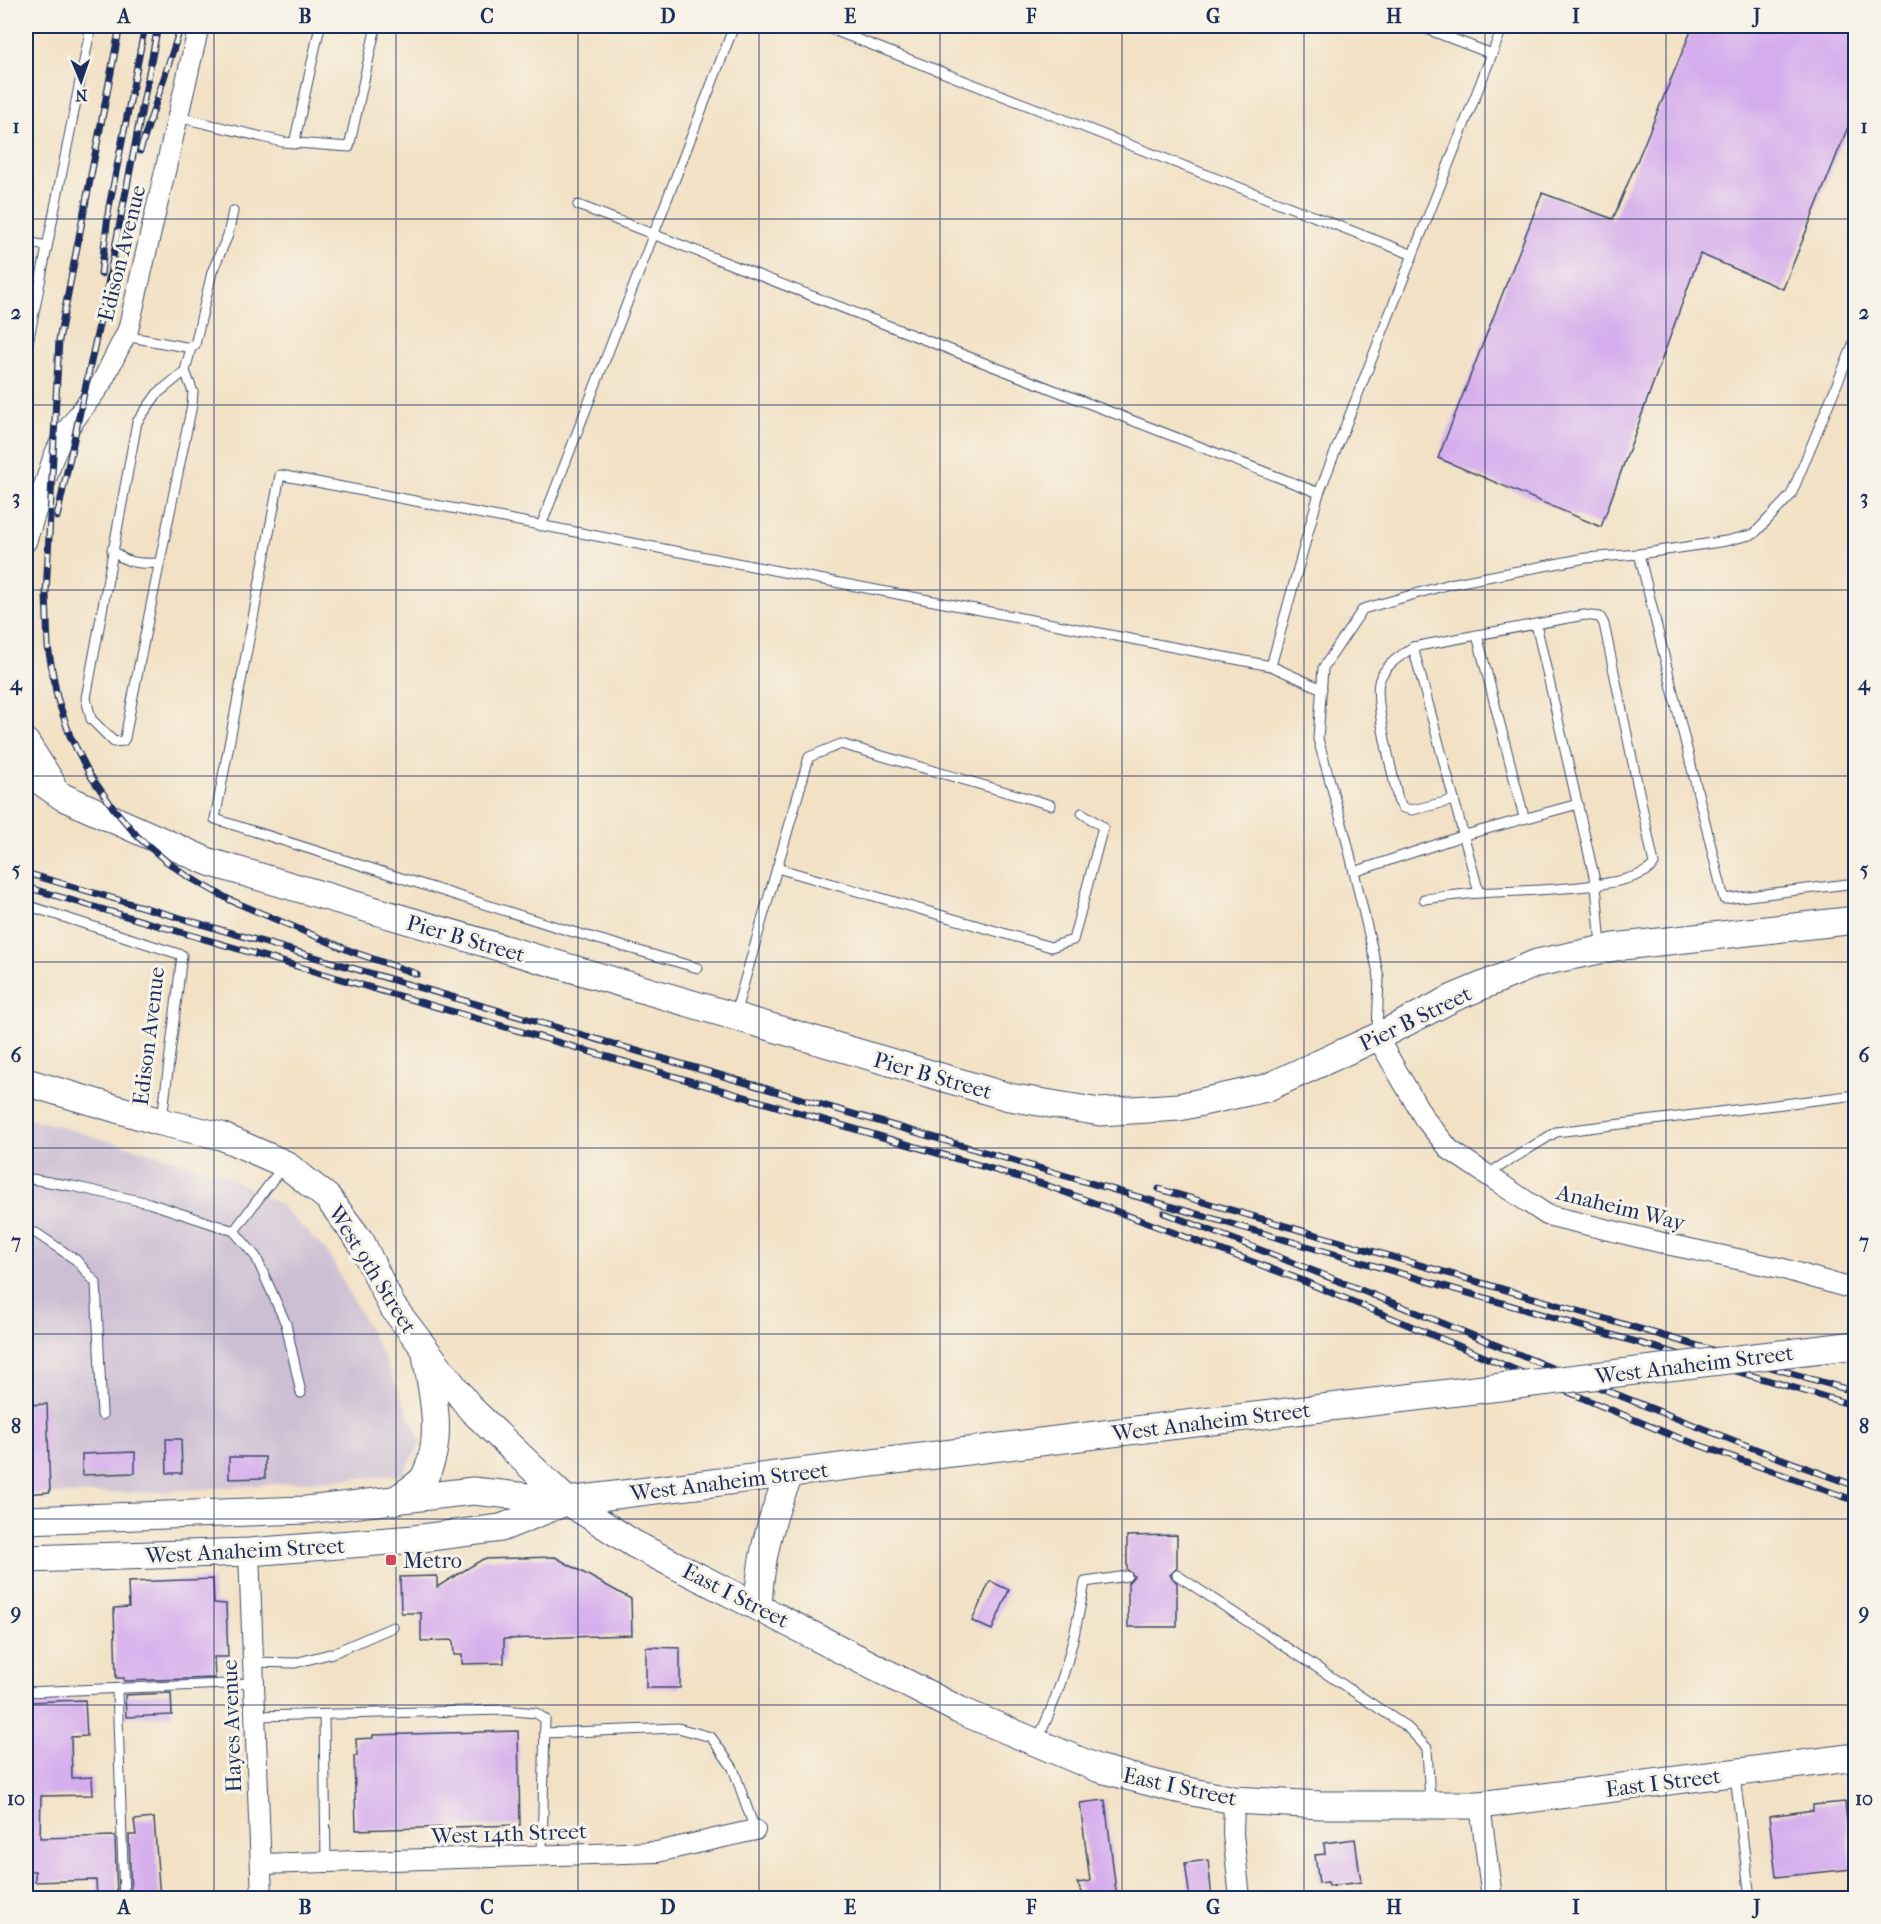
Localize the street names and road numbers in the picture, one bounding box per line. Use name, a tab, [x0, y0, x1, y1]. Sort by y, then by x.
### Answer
street label: Edison Avenue	[92, 182, 151, 324]
street label: Pier B Street	[404, 910, 528, 968]
street label: Edison Avenue	[128, 965, 170, 1107]
street label: Pier B Street	[1355, 980, 1476, 1057]
street label: Pier B Street	[871, 1047, 995, 1105]
street label: Anaheim Way	[1553, 1179, 1689, 1237]
street label: West 9th Street	[322, 1200, 422, 1339]
street label: West Anaheim Street	[1592, 1340, 1795, 1390]
street label: West Anaheim Street	[1109, 1397, 1312, 1447]
street label: West Anaheim Street	[627, 1457, 830, 1507]
street label: West Anaheim Street	[144, 1533, 346, 1569]
street label: East I Street	[678, 1558, 793, 1634]
street label: Hayes Avenue	[217, 1659, 247, 1793]
street label: East I Street	[1121, 1762, 1239, 1812]
street label: East I Street	[1604, 1763, 1722, 1803]
street label: West 14th Street	[430, 1818, 587, 1850]

